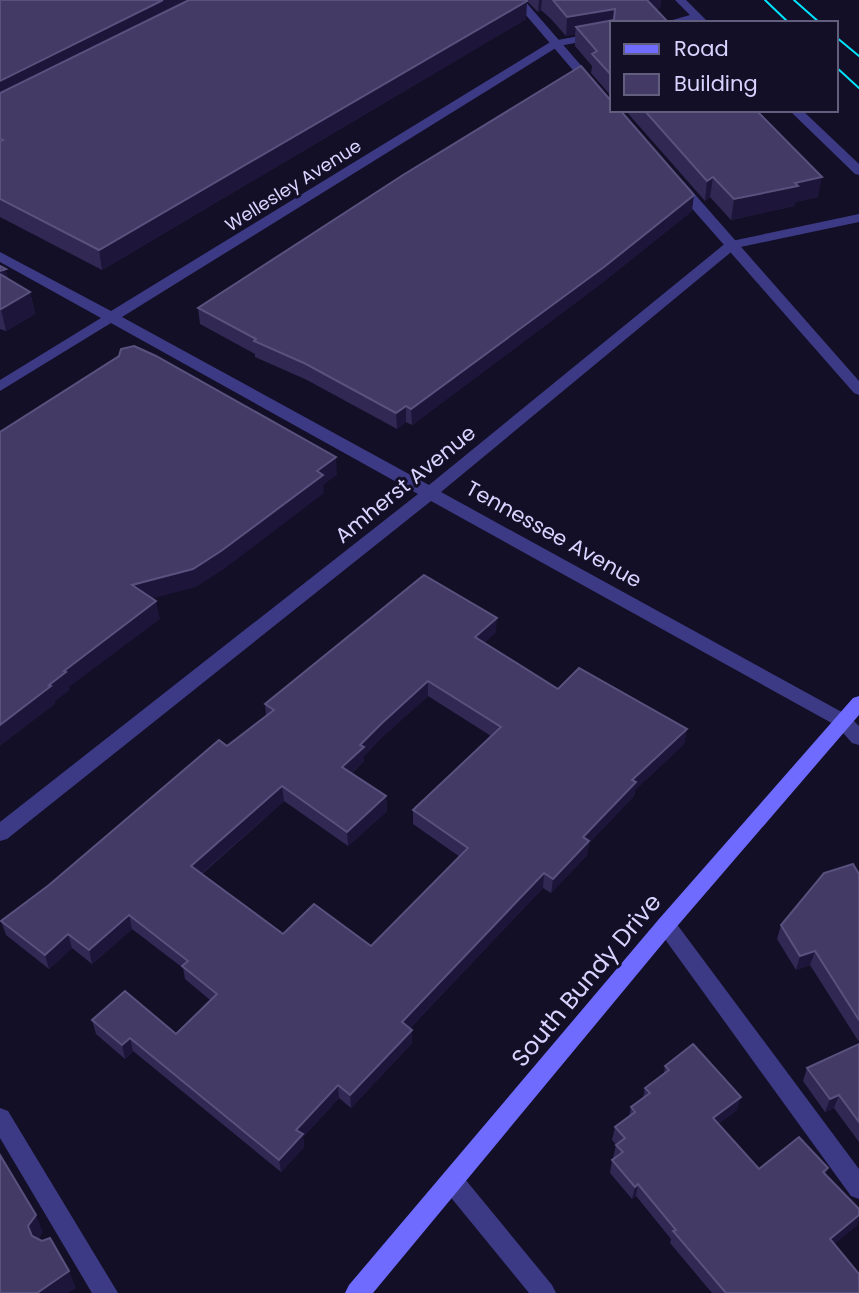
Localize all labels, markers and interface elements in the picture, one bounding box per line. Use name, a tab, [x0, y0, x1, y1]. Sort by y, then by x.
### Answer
legend	[610, 21, 838, 112]
text: Road	[674, 34, 729, 63]
text: Building	[674, 69, 758, 98]
street label: Wellesley Avenue	[220, 133, 366, 237]
street label: Amherst Avenue	[329, 418, 481, 550]
street label: Tennessee Avenue	[461, 474, 647, 594]
street label: South Bundy Drive	[504, 886, 668, 1074]

